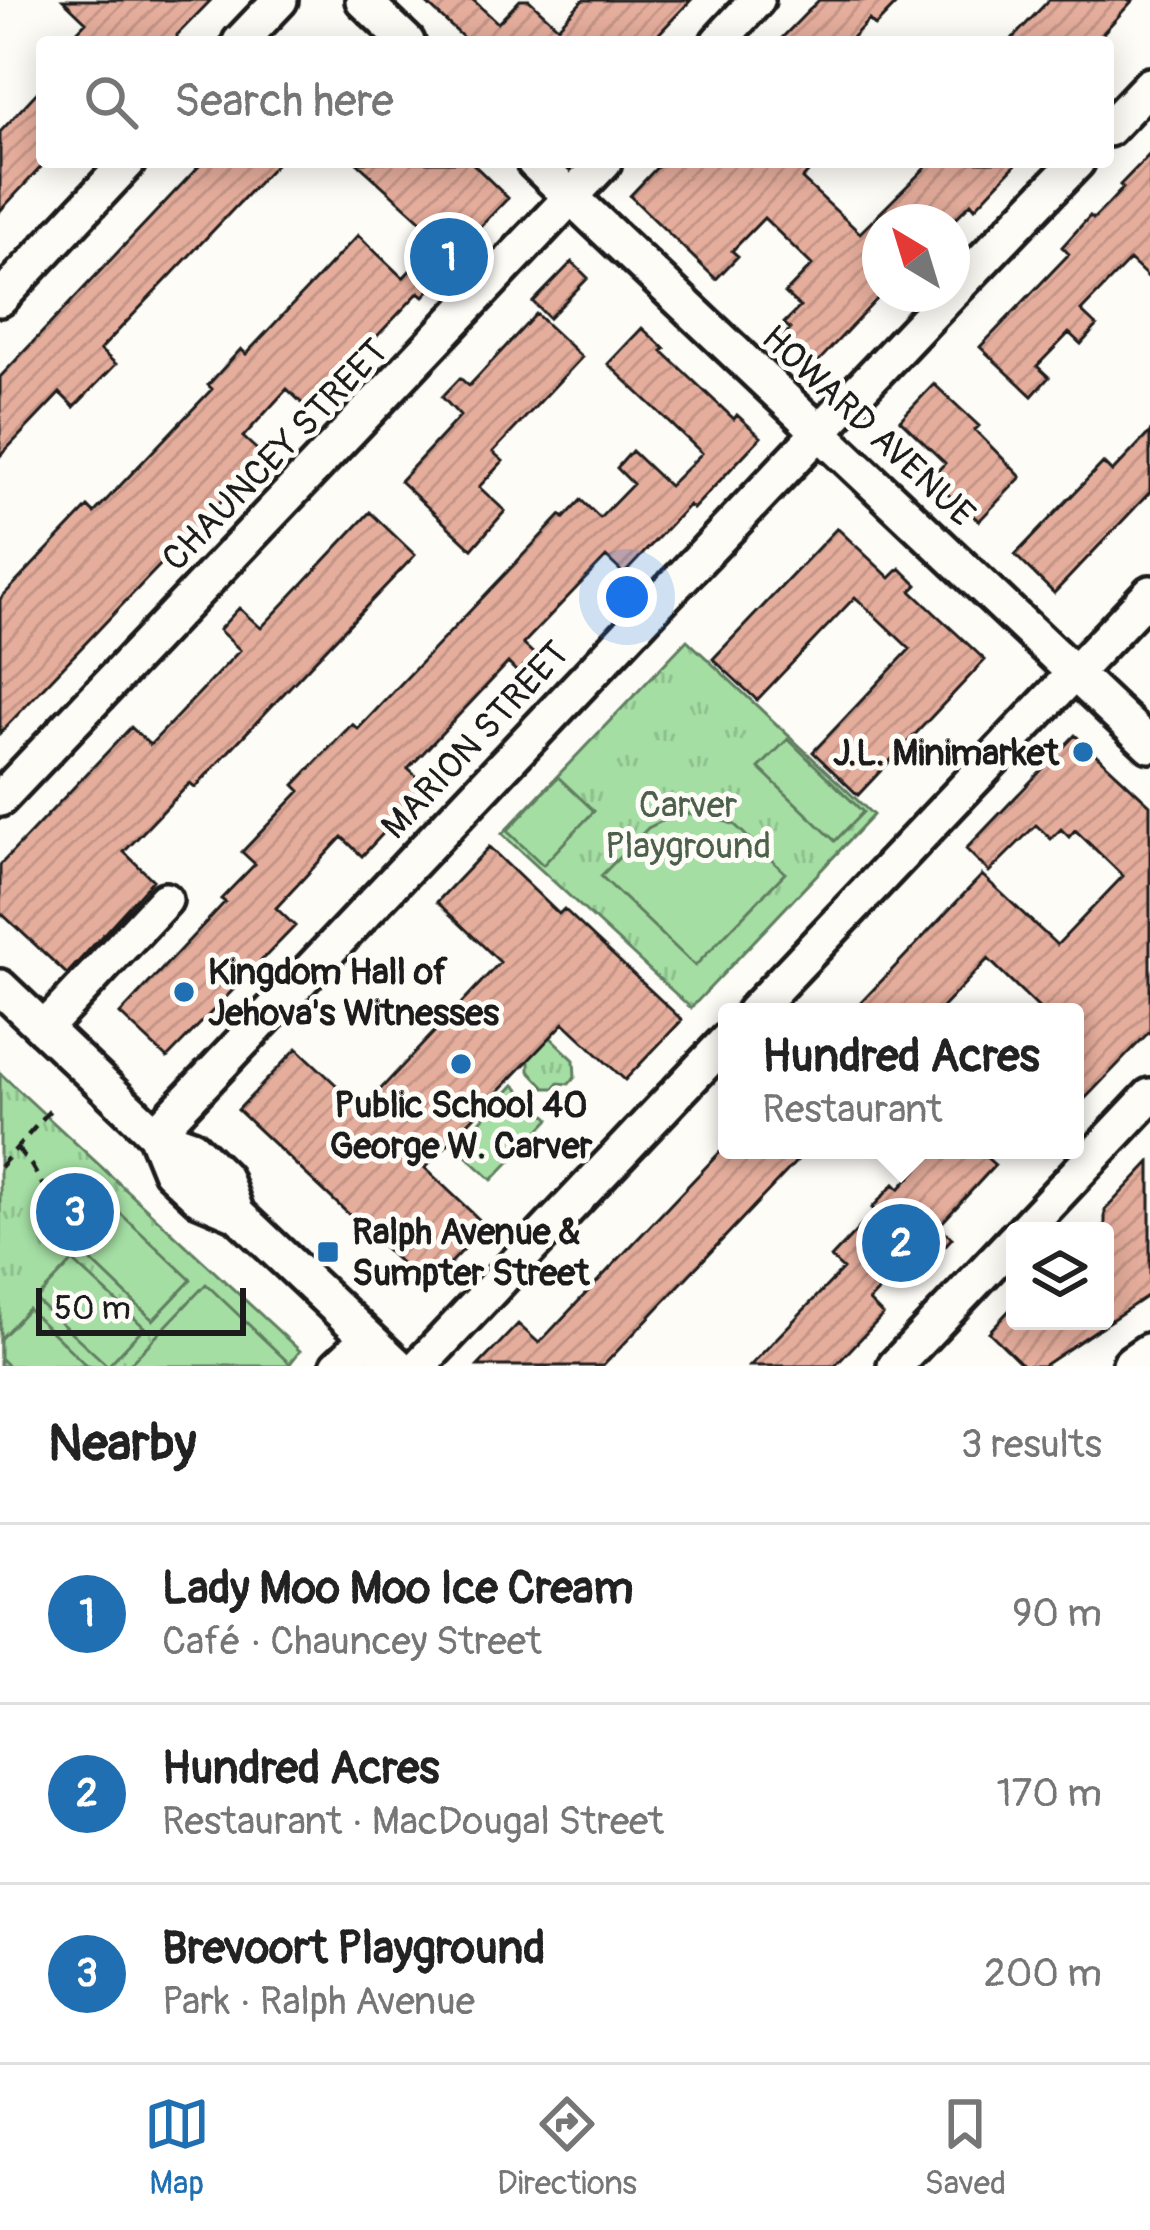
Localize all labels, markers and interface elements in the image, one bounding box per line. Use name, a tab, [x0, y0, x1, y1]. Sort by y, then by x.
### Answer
search box	[36, 36, 1114, 168]
icon: search	[78, 69, 144, 135]
text: Search here	[174, 74, 394, 130]
north arrow	[862, 204, 970, 312]
pin: 1	[410, 212, 488, 302]
street label: HOWARD AVENUE	[752, 316, 984, 536]
street label: CHAUNCEY STREET	[153, 330, 397, 581]
your location	[597, 567, 657, 627]
street label: MARION STREET	[372, 632, 578, 848]
place label: J.L. Minimarket	[833, 731, 1060, 776]
marker: J.L. Minimarket	[1070, 739, 1096, 765]
park label: Carver Playground	[605, 783, 771, 869]
place label: Kingdom Hall of Jehova's Witnesses	[208, 950, 500, 1036]
marker: Kingdom Hall of Jehova's Witnesses	[171, 979, 197, 1005]
popup	[718, 1003, 1084, 1159]
text: Hundred Acres	[762, 1029, 1040, 1085]
marker: Public School 40 George W. Carver	[448, 1051, 474, 1077]
place label: Public School 40 George W. Carver	[330, 1083, 593, 1169]
text: Restaurant	[762, 1085, 943, 1134]
pin: 3	[36, 1167, 114, 1257]
pin: 2	[862, 1198, 940, 1288]
place label: Ralph Avenue & Sumpter Street	[352, 1210, 591, 1296]
map controls	[1006, 1222, 1114, 1330]
button: layers	[1006, 1222, 1114, 1330]
marker: Ralph Avenue & Sumpter Street	[315, 1239, 341, 1265]
scale bar	[36, 1282, 246, 1335]
text: 50 m	[54, 1288, 131, 1329]
text: Nearby	[48, 1412, 196, 1476]
text: 3 results	[961, 1420, 1102, 1469]
text: Lady Moo Moo Ice Cream	[162, 1561, 633, 1617]
text: 1	[79, 1589, 95, 1638]
text: 90 m	[1012, 1589, 1102, 1638]
text: Café · Chauncey Street	[162, 1617, 542, 1666]
text: Hundred Acres	[162, 1741, 439, 1797]
text: 2	[76, 1769, 98, 1818]
text: 170 m	[996, 1769, 1102, 1818]
text: Restaurant · MacDougal Street	[162, 1797, 664, 1846]
text: Brevoort Playground	[162, 1921, 545, 1977]
text: 3	[76, 1949, 98, 1998]
text: 200 m	[984, 1949, 1102, 1998]
text: Park · Ralph Avenue	[162, 1977, 475, 2026]
tab: Map	[144, 2091, 210, 2204]
tab: Directions	[497, 2091, 637, 2204]
tab: Saved	[924, 2091, 1006, 2204]

